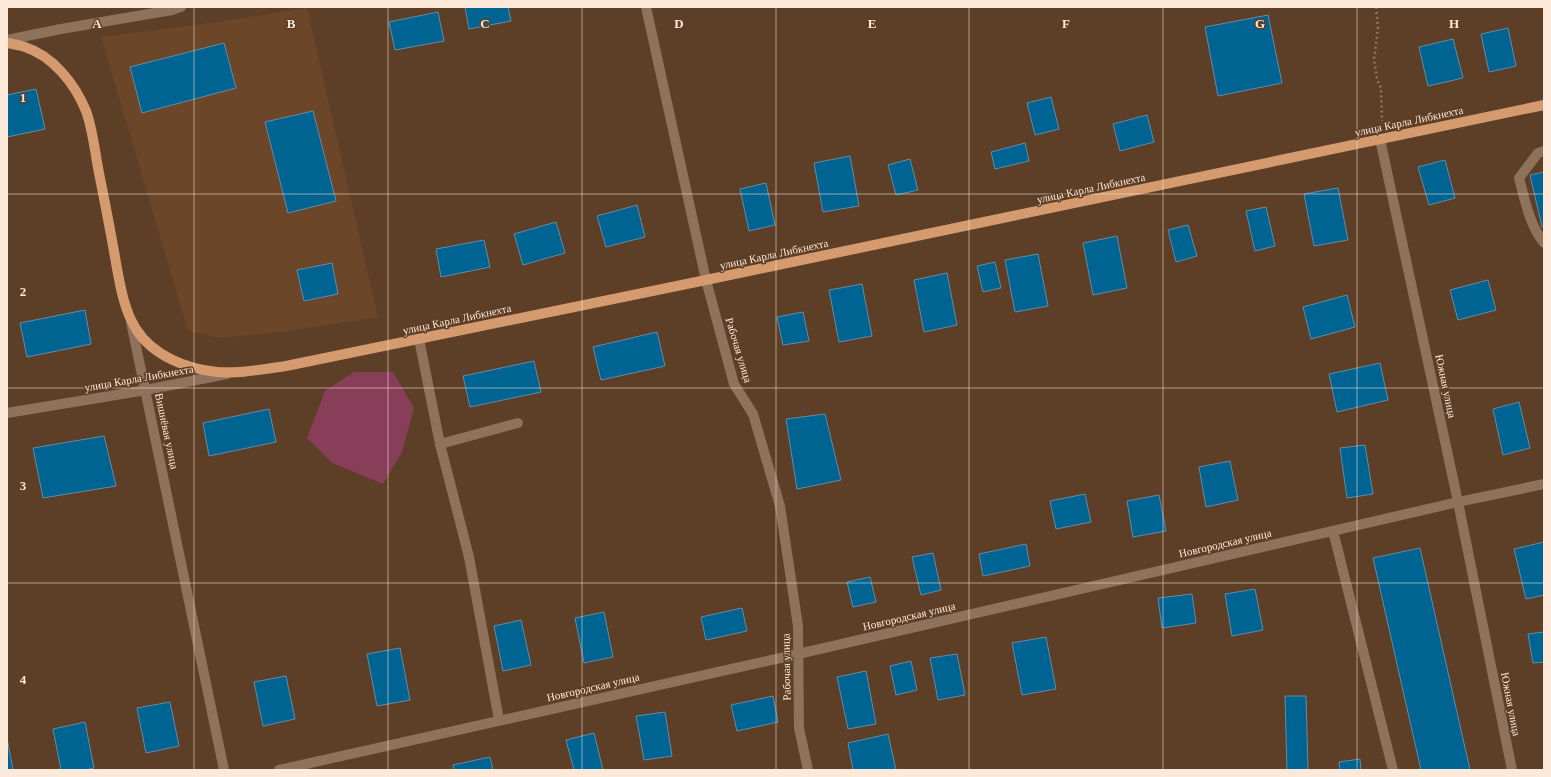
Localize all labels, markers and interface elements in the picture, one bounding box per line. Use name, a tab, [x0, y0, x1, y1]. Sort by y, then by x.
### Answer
text: A	[92, 16, 102, 31]
text: B	[287, 16, 296, 31]
text: C	[480, 16, 490, 31]
text: D	[674, 16, 684, 31]
text: E	[868, 16, 876, 31]
text: F	[1062, 16, 1070, 31]
text: G	[1255, 16, 1265, 31]
text: H	[1449, 16, 1459, 31]
text: 1	[20, 90, 26, 105]
street label: улица Карла Либкнехта	[1354, 104, 1464, 138]
street label: улица Карла Либкнехта	[1036, 171, 1146, 205]
street label: улица Карла Либкнехта	[719, 237, 829, 271]
text: 2	[20, 284, 26, 299]
street label: улица Карла Либкнехта	[402, 302, 512, 336]
street label: Рабочая улица	[723, 316, 755, 384]
street label: Южная улица	[1433, 353, 1459, 419]
street label: улица Карла Либкнехта	[84, 362, 195, 393]
street label: Вишнёвая улица	[153, 392, 181, 470]
text: 3	[20, 478, 27, 493]
street label: Новгородская улица	[1178, 526, 1273, 559]
street label: Новгородская улица	[862, 599, 957, 632]
street label: Рабочая улица	[779, 633, 793, 701]
street label: Новгородская улица	[546, 670, 641, 703]
street label: Южная улица	[1499, 671, 1523, 737]
text: 4	[20, 672, 27, 687]

